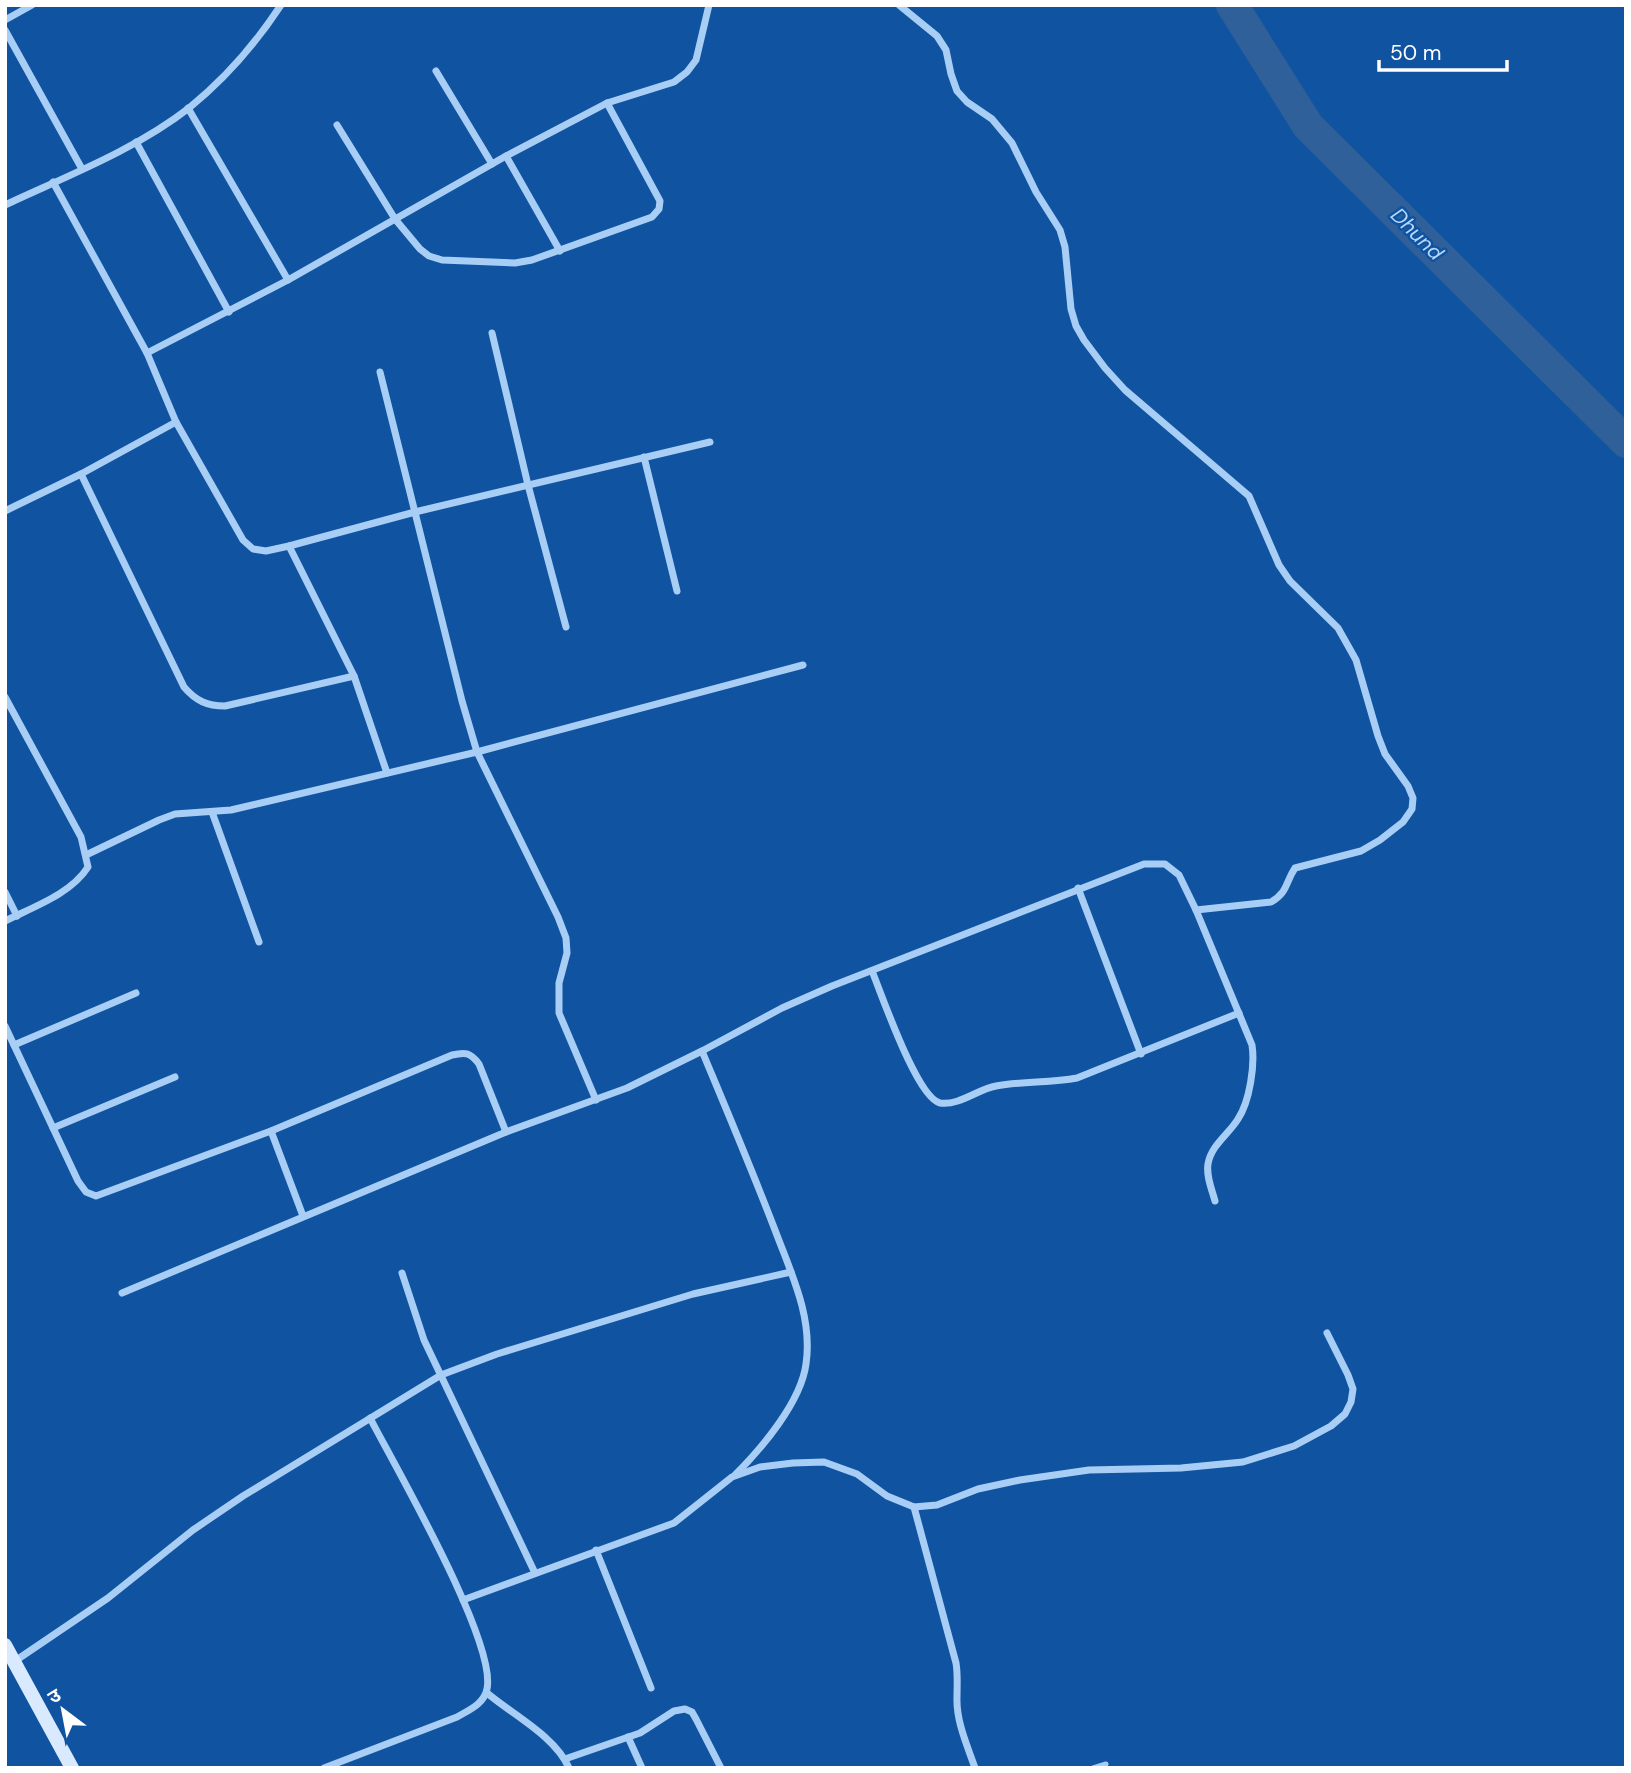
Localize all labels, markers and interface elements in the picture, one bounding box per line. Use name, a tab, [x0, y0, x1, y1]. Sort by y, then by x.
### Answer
scale bar	[1379, 28, 1507, 72]
text: 50 m	[1390, 39, 1441, 67]
water label: Dhund	[1385, 202, 1450, 267]
north arrow	[28, 1675, 98, 1745]
text: उ	[43, 1682, 66, 1710]

